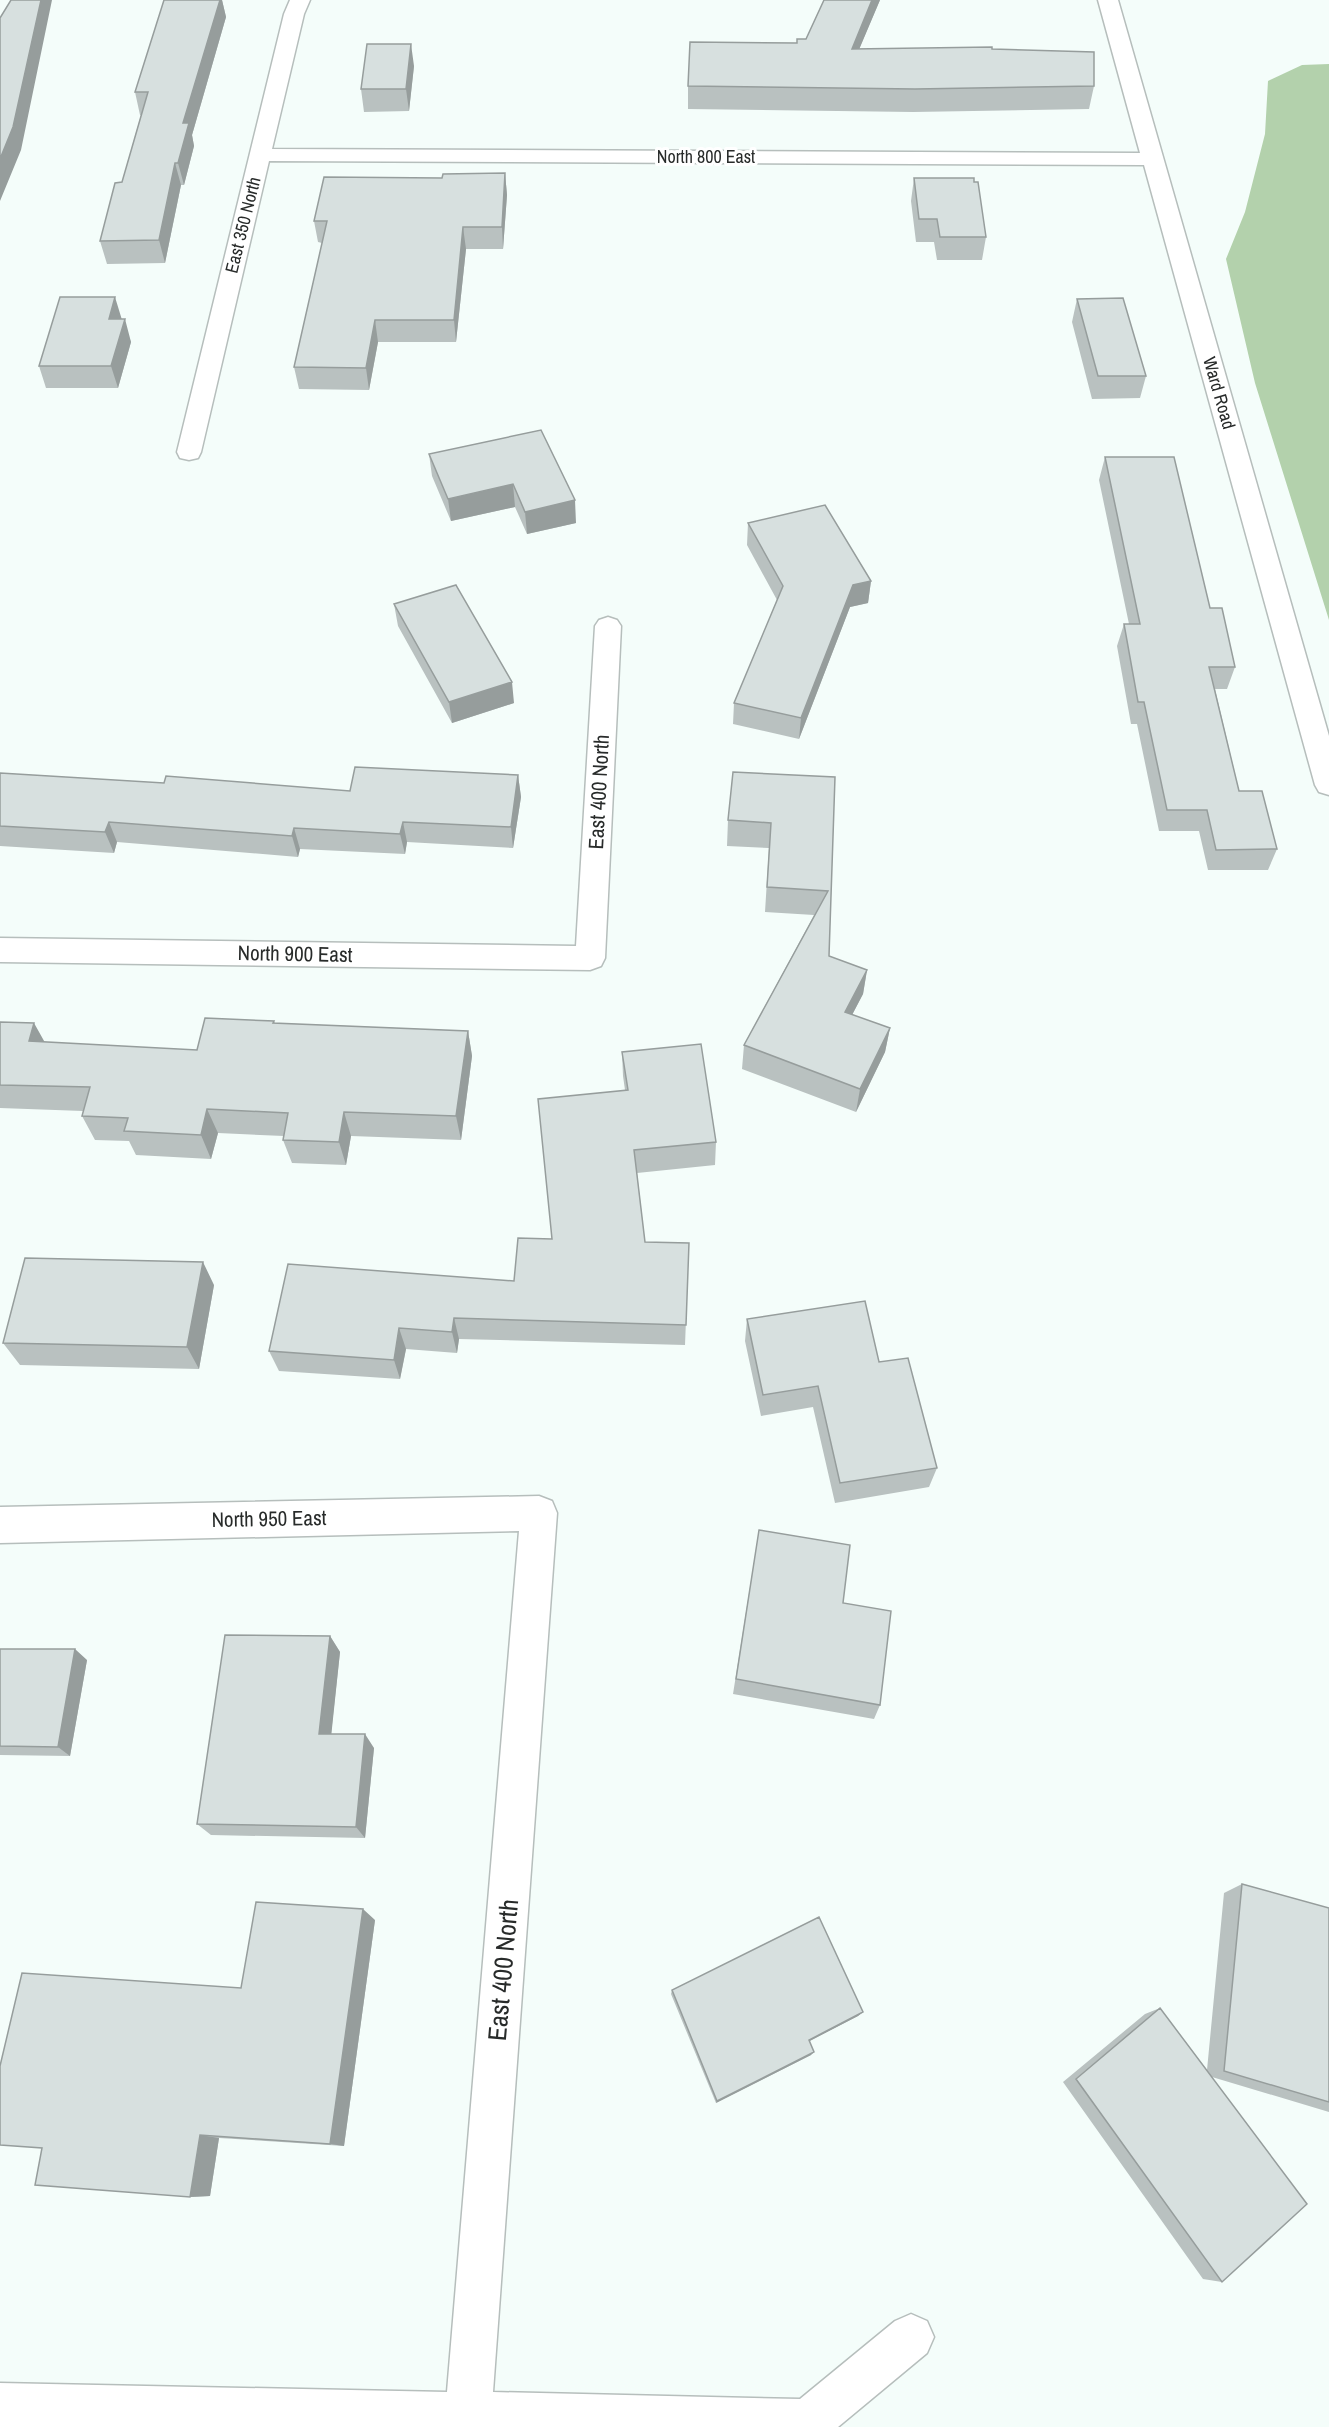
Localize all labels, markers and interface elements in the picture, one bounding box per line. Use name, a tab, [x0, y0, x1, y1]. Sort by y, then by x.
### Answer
street label: North 800 East	[657, 144, 755, 169]
street label: East 350 North	[218, 174, 267, 276]
street label: Ward Road	[1197, 354, 1242, 432]
street label: East 400 North	[581, 734, 616, 850]
street label: North 900 East	[237, 938, 353, 969]
street label: North 950 East	[211, 1503, 327, 1534]
street label: East 400 North	[479, 1898, 526, 2042]

